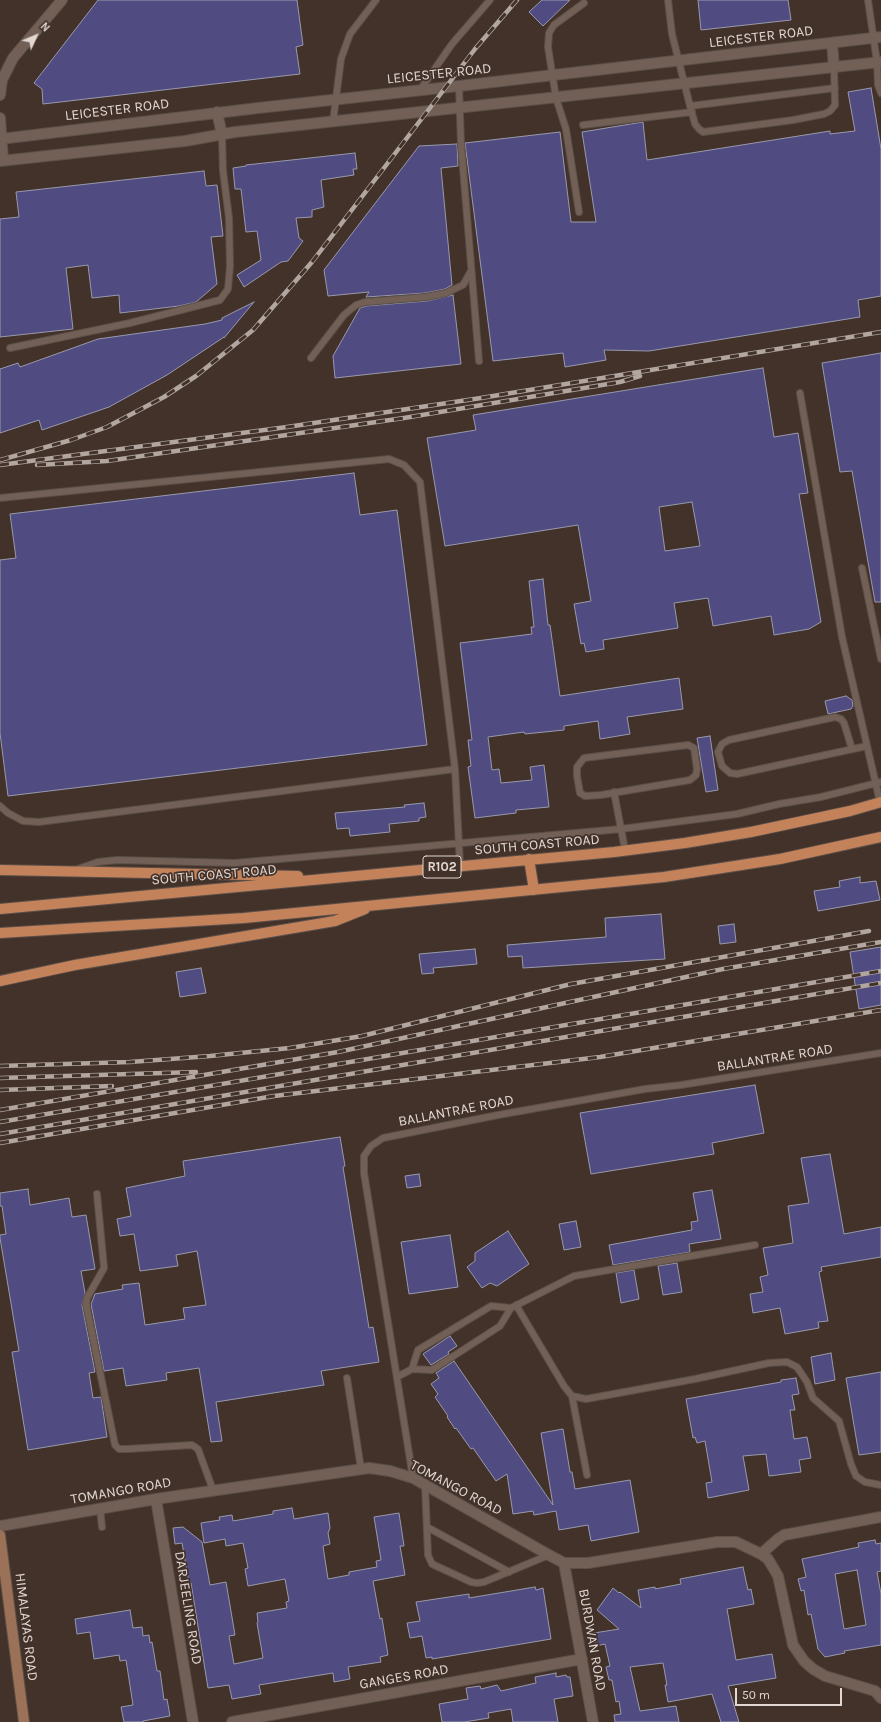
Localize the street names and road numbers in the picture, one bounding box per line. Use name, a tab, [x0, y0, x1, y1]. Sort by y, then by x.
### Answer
street label: LEICESTER ROAD	[708, 22, 814, 52]
street label: LEICESTER ROAD	[386, 60, 492, 88]
street label: LEICESTER ROAD	[64, 95, 170, 125]
street label: SOUTH COAST ROAD	[474, 831, 600, 859]
road number: R102	[423, 856, 461, 878]
street label: SOUTH COAST ROAD	[151, 861, 277, 889]
street label: BALLANTRAE ROAD	[716, 1041, 834, 1075]
street label: BALLANTRAE ROAD	[397, 1092, 515, 1130]
street label: TOMANGO ROAD	[407, 1457, 505, 1519]
street label: TOMANGO ROAD	[69, 1474, 173, 1508]
street label: DARJEELING ROAD	[171, 1550, 205, 1666]
street label: HIMALAYAS ROAD	[11, 1572, 41, 1682]
street label: BURDWAN ROAD	[575, 1588, 609, 1692]
street label: GANGES ROAD	[358, 1661, 450, 1693]

